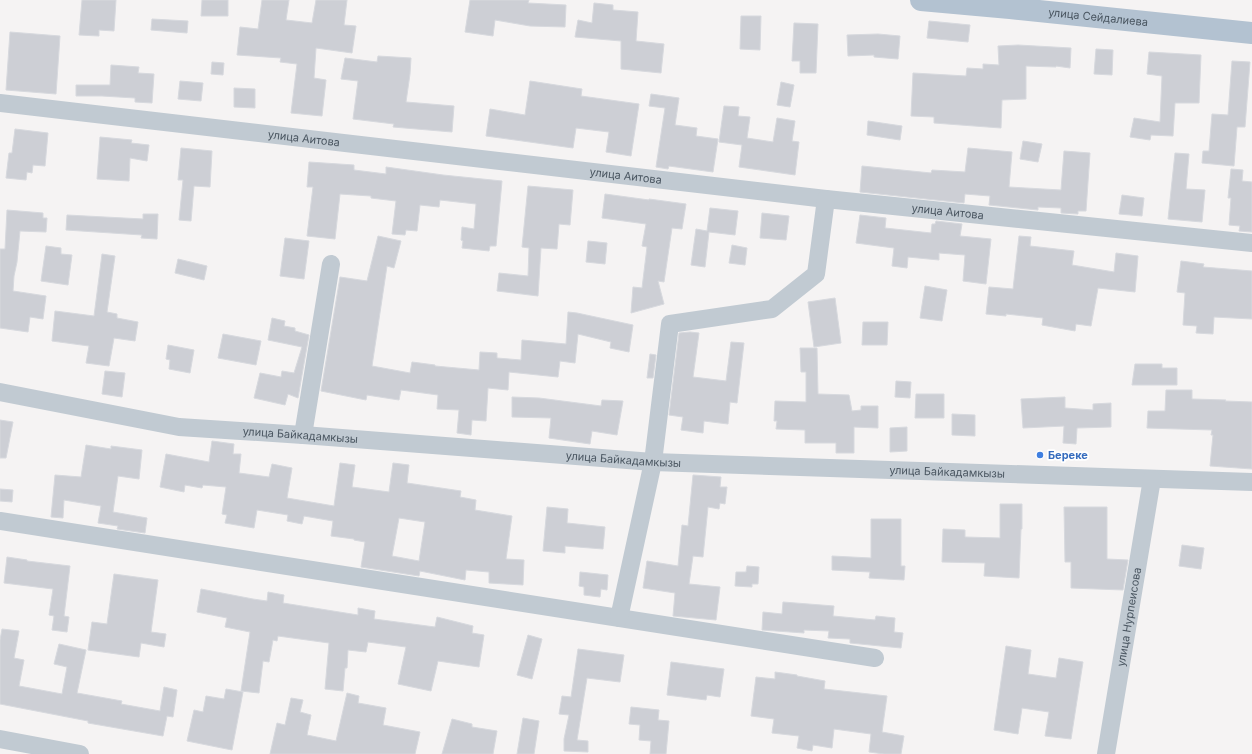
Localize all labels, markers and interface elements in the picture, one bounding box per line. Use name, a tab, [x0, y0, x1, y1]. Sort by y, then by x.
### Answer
street label: улица Сейдалиева	[1048, 5, 1149, 29]
street label: улица Аитова	[267, 127, 341, 149]
street label: улица Аитова	[589, 165, 663, 187]
street label: улица Аитова	[911, 201, 985, 222]
street label: улица Байкадамкызы	[242, 424, 359, 446]
street label: улица Байкадамкызы	[565, 448, 681, 470]
place label: Береке	[1048, 448, 1088, 462]
marker: Береке	[1035, 450, 1045, 460]
street label: улица Байкадамкызы	[889, 463, 1005, 481]
street label: улица Нурпеисова	[1114, 566, 1144, 668]

